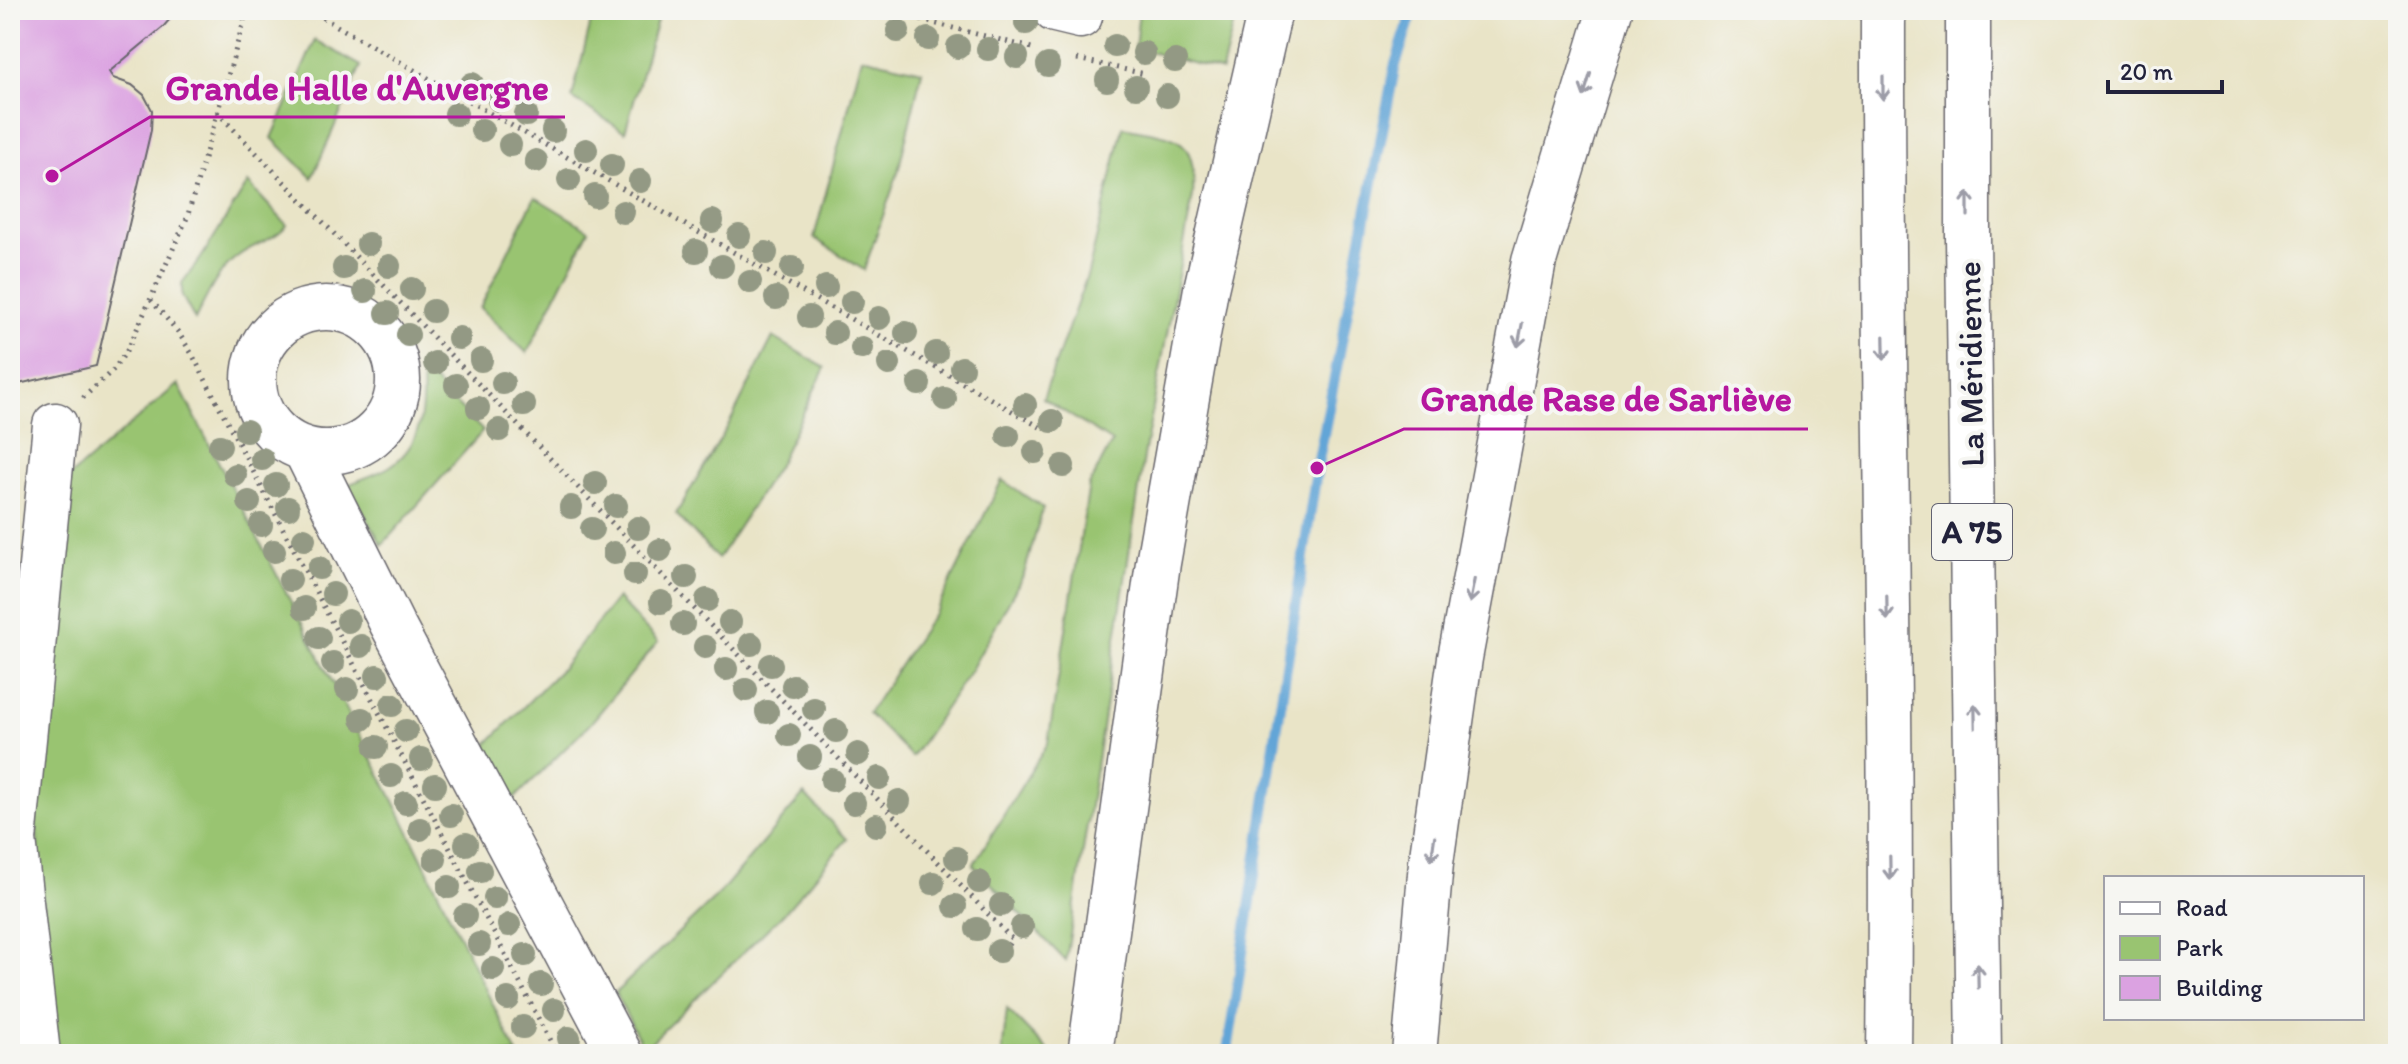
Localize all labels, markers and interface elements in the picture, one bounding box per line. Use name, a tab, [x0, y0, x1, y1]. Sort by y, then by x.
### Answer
scale bar	[2108, 44, 2222, 94]
callout: Grande Halle d'Auvergne	[150, 57, 565, 117]
text: 20 m	[2120, 57, 2173, 86]
text: Grande Halle d'Auvergne	[165, 66, 549, 109]
one-way arrow	[1579, 72, 1594, 97]
one-way arrow	[1875, 74, 1891, 101]
one-way arrow	[1960, 191, 1976, 218]
street label: La Méridienne	[1948, 261, 1993, 467]
one-way arrow	[1512, 322, 1527, 348]
one-way arrow	[1876, 334, 1891, 361]
callout: Grande Rase de Sarliève	[1404, 369, 1808, 429]
text: Grande Rase de Sarliève	[1420, 377, 1792, 420]
road number: A 75	[1932, 504, 2012, 560]
one-way arrow	[1464, 578, 1479, 603]
one-way arrow	[1879, 594, 1895, 621]
one-way arrow	[1967, 703, 1982, 730]
one-way arrow	[1426, 834, 1441, 861]
one-way arrow	[1882, 854, 1898, 881]
legend	[2104, 876, 2364, 1020]
text: Road	[2176, 893, 2228, 922]
text: Park	[2176, 933, 2223, 962]
one-way arrow	[1971, 963, 1986, 990]
text: Building	[2176, 973, 2263, 1002]

